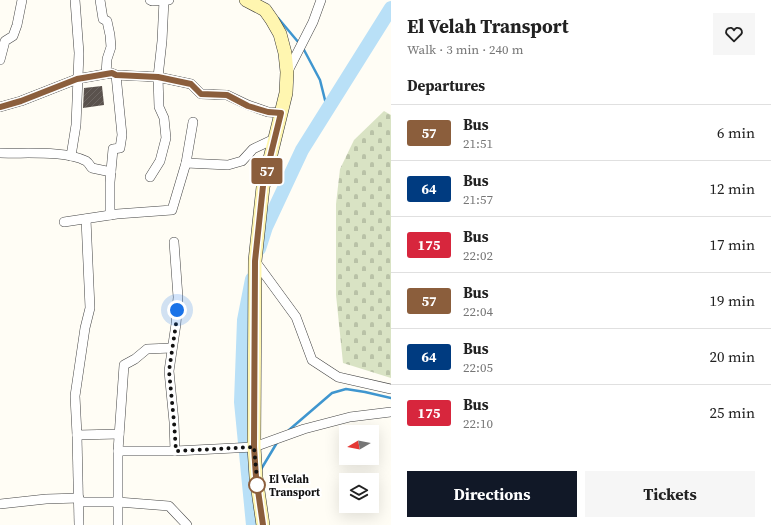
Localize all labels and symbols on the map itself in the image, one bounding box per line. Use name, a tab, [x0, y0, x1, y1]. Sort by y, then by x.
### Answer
line badge: 57	[249, 158, 285, 184]
your location	[167, 300, 187, 320]
north arrow	[339, 425, 379, 465]
place label: El Velah Transport	[269, 472, 321, 500]
marker: El Velah Transport	[248, 476, 266, 494]

